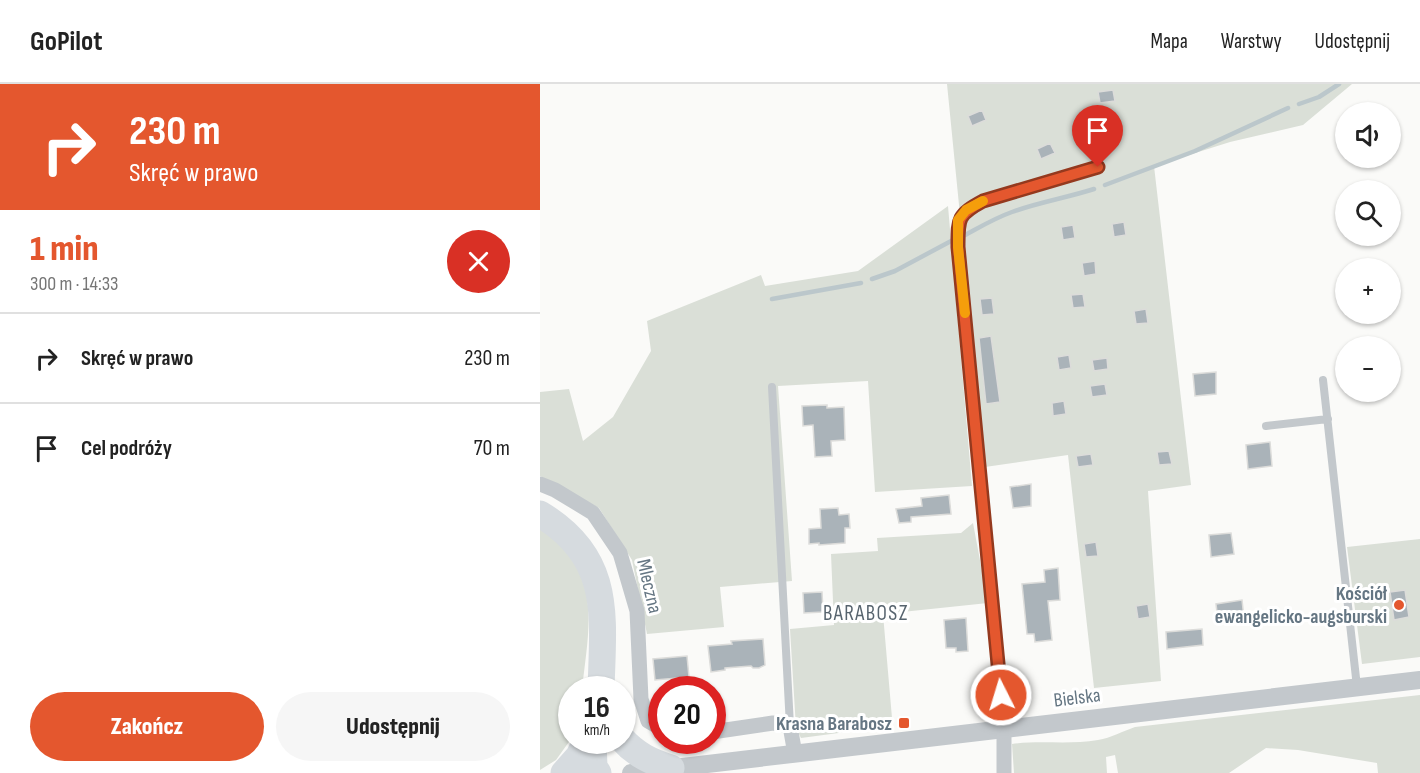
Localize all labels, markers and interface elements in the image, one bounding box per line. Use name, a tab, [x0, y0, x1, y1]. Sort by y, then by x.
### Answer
text: GoPilot	[30, 25, 102, 58]
text: Mapa	[1150, 29, 1188, 54]
text: Warstwy	[1221, 29, 1282, 54]
text: Udostępnij	[1315, 29, 1390, 54]
map controls	[1335, 102, 1401, 402]
button: sound	[1335, 102, 1401, 168]
pin	[1072, 105, 1123, 167]
text: 230 m	[129, 106, 221, 157]
icon: right	[30, 108, 108, 186]
icon: arrive	[1081, 114, 1114, 147]
text: Skręć w prawo	[129, 157, 259, 189]
button: search	[1335, 180, 1401, 246]
text: 1 min	[30, 228, 98, 271]
button: close	[447, 230, 510, 293]
button: +	[1335, 258, 1401, 324]
text: 300 m · 14:33	[30, 272, 119, 296]
button: −	[1335, 336, 1401, 402]
icon: right	[30, 342, 63, 375]
text: Skręć w prawo	[81, 345, 193, 372]
text: 230 m	[464, 345, 510, 372]
icon: arrive	[30, 432, 63, 465]
text: Cel podróży	[81, 435, 172, 462]
text: 70 m	[474, 435, 510, 462]
street label: Mleczna	[631, 557, 667, 616]
place label: Kościół ewangelicko-augsburski	[1215, 582, 1388, 629]
marker: Kościół ewangelicko-augsburski	[1392, 598, 1406, 612]
district label: BARABOSZ	[823, 601, 909, 626]
position arrow	[969, 663, 1033, 727]
speed limit sign: 20	[648, 676, 726, 754]
street label: Bielska	[1052, 683, 1102, 713]
text: 16	[584, 690, 610, 726]
button: Zakończ	[30, 692, 264, 761]
button: Udostępnij	[276, 692, 510, 761]
place label: Krasna Barabosz	[776, 712, 892, 736]
marker: Krasna Barabosz	[897, 716, 911, 730]
text: km/h	[584, 721, 610, 740]

